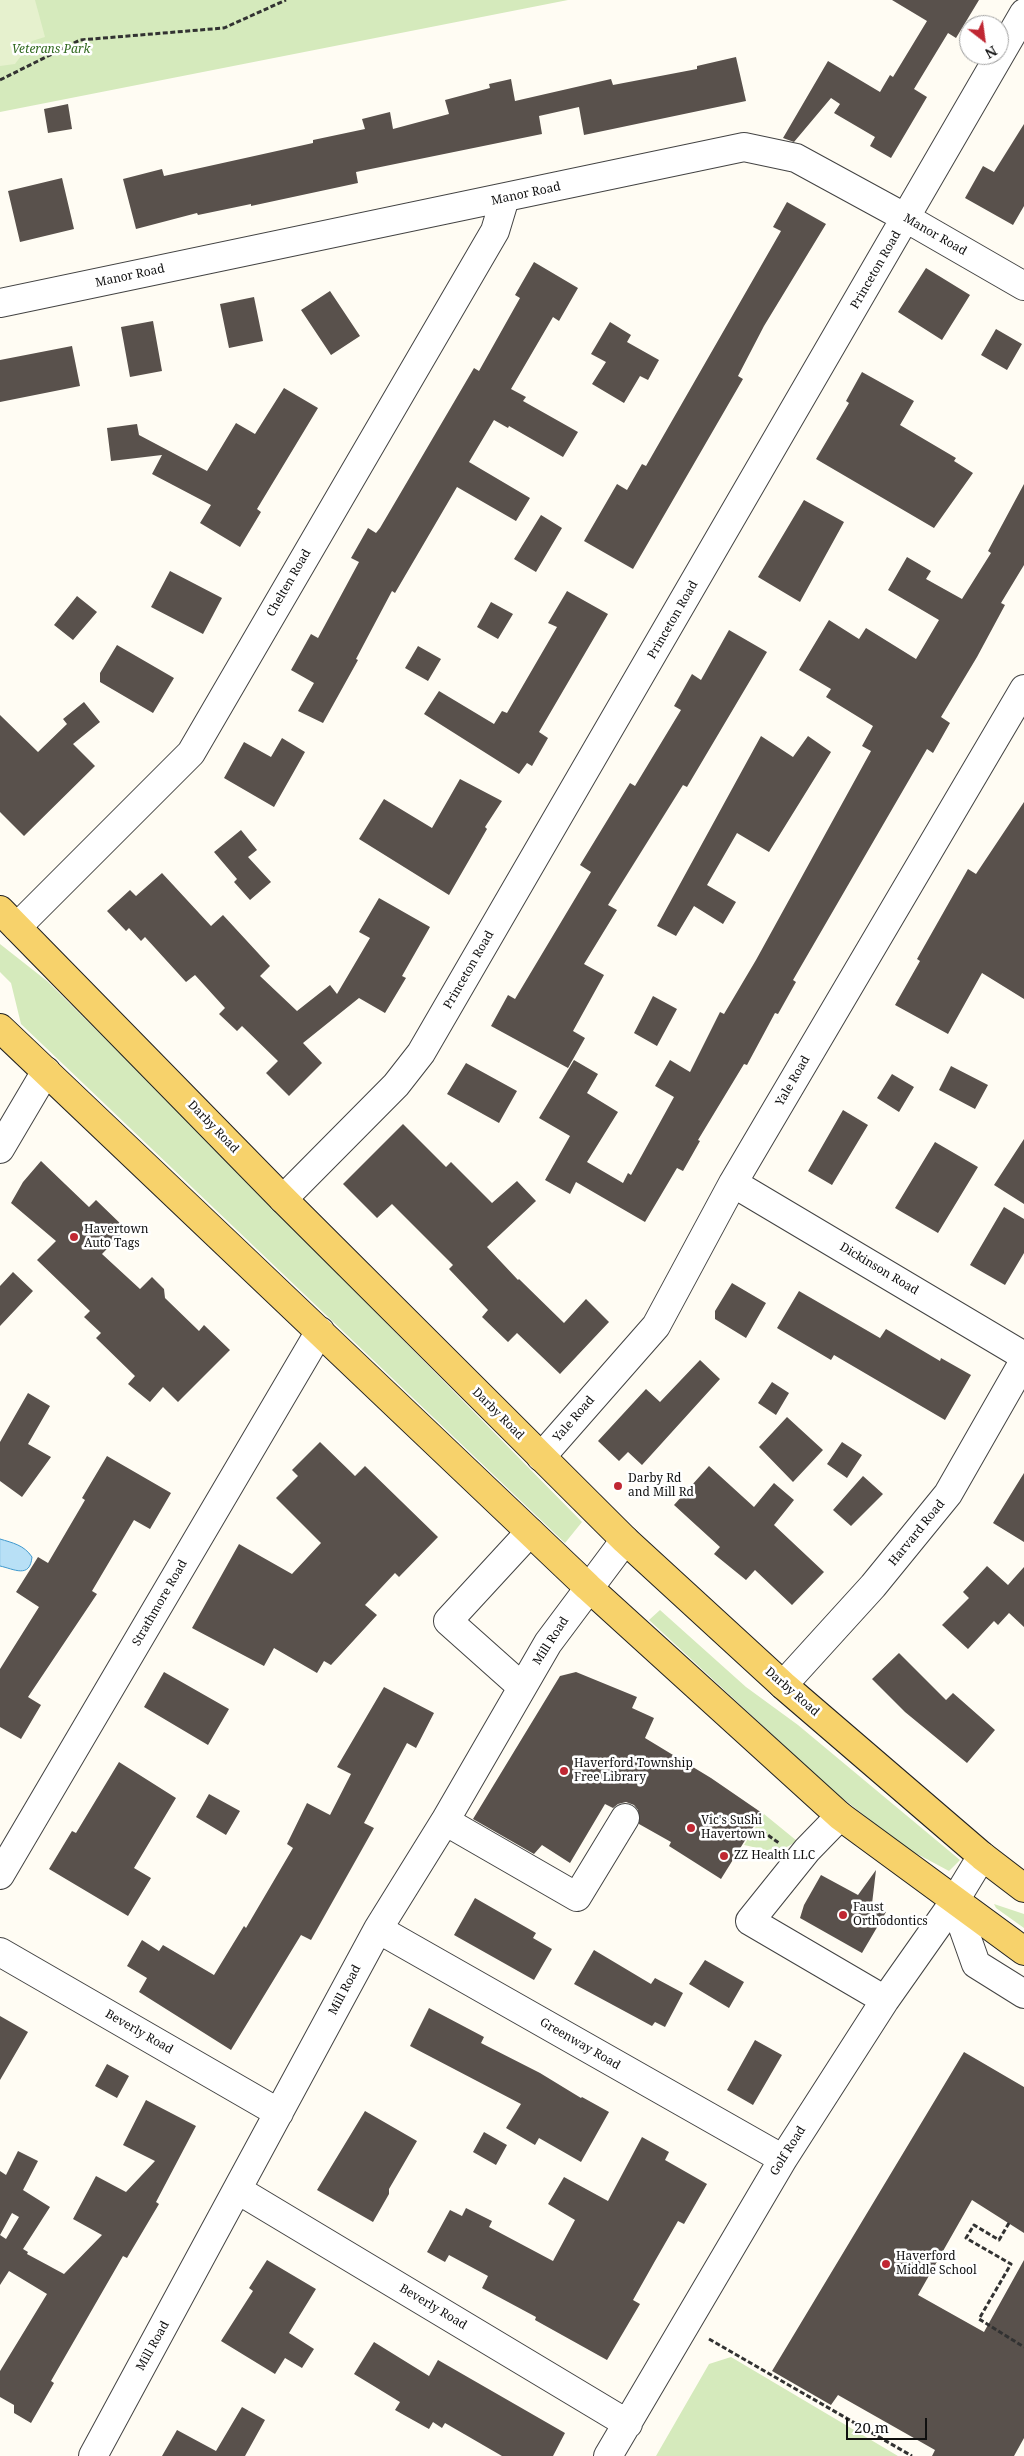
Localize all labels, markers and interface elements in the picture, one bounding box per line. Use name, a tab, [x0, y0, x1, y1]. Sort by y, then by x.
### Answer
north arrow	[959, 15, 1009, 65]
text: N	[982, 42, 1001, 64]
park label: Veterans Park	[12, 43, 90, 57]
street label: Manor Road	[490, 180, 562, 208]
street label: Manor Road	[901, 211, 969, 259]
street label: Princeton Road	[848, 228, 904, 312]
street label: Manor Road	[94, 262, 166, 290]
street label: Chelten Road	[264, 547, 314, 619]
street label: Princeton Road	[645, 578, 701, 662]
street label: Princeton Road	[441, 928, 497, 1012]
street label: Yale Road	[773, 1053, 813, 1109]
street label: Darby Road	[185, 1098, 241, 1156]
place label: Havertown Auto Tags	[84, 1223, 149, 1251]
marker: Havertown Auto Tags	[68, 1231, 80, 1243]
street label: Dickinson Road	[837, 1240, 921, 1298]
street label: Darby Road	[469, 1385, 527, 1443]
street label: Yale Road	[550, 1393, 598, 1445]
place label: Darby Rd and Mill Rd	[628, 1472, 694, 1500]
marker: Darby Rd and Mill Rd	[612, 1480, 624, 1492]
street label: Harvard Road	[886, 1497, 948, 1569]
street label: Strathmore Road	[129, 1557, 191, 1649]
street label: Mill Road	[530, 1614, 572, 1668]
street label: Darby Road	[762, 1665, 822, 1719]
place label: Haverford Township Free Library	[574, 1757, 693, 1785]
marker: Haverford Township Free Library	[558, 1765, 570, 1777]
place label: Vic's SuShi Havertown	[701, 1814, 766, 1842]
marker: Vic's SuShi Havertown	[685, 1822, 697, 1834]
place label: ZZ Health LLC	[734, 1849, 815, 1863]
marker: ZZ Health LLC	[718, 1850, 730, 1862]
place label: Faust Orthodontics	[853, 1901, 928, 1929]
marker: Faust Orthodontics	[837, 1909, 849, 1921]
street label: Mill Road	[326, 1963, 364, 2017]
street label: Beverly Road	[103, 2007, 175, 2057]
street label: Greenway Road	[537, 2015, 623, 2073]
street label: Golf Road	[767, 2124, 809, 2178]
place label: Haverford Middle School	[896, 2250, 977, 2278]
marker: Haverford Middle School	[880, 2258, 892, 2270]
street label: Beverly Road	[397, 2281, 469, 2333]
street label: Mill Road	[133, 2319, 173, 2373]
scale bar	[849, 2408, 930, 2440]
text: 20 m	[854, 2417, 889, 2437]

